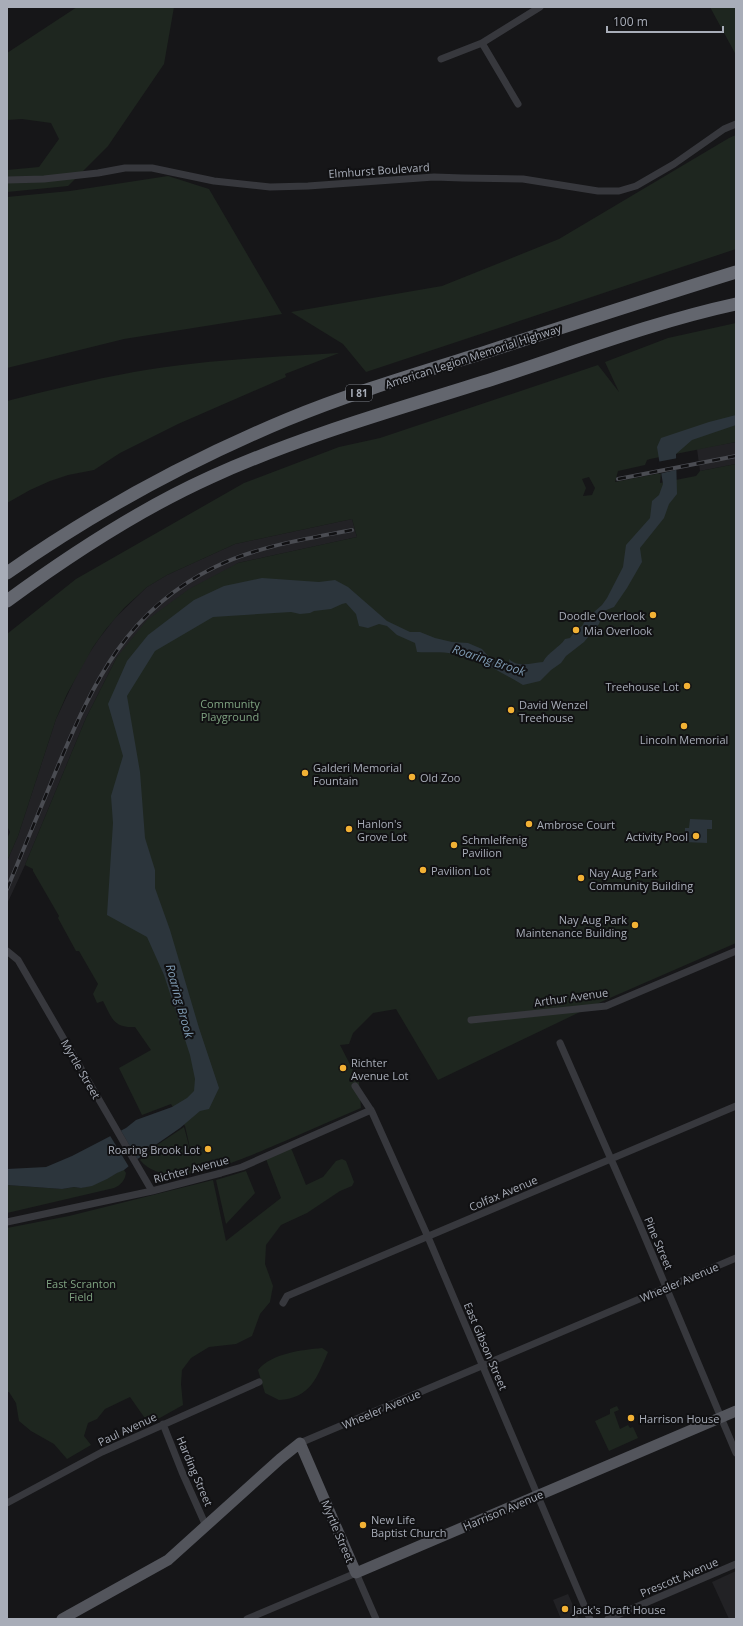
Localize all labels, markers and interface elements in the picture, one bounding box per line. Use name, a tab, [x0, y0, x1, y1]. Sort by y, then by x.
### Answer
scale bar	[607, 8, 723, 34]
text: 100 m	[613, 13, 648, 30]
street label: Elmhurst Boulevard	[328, 159, 430, 181]
street label: American Legion Memorial Highway	[383, 320, 563, 392]
road number: I 81	[346, 385, 372, 401]
place label: Doodle Overlook	[559, 608, 645, 623]
marker: Doodle Overlook	[648, 610, 658, 620]
place label: Mia Overlook	[584, 623, 652, 638]
marker: Mia Overlook	[571, 625, 581, 635]
water label: Roaring Brook	[450, 640, 529, 680]
place label: Treehouse Lot	[605, 679, 679, 694]
marker: Treehouse Lot	[682, 681, 692, 691]
park label: Community Playground	[200, 696, 260, 724]
place label: David Wenzel Treehouse	[519, 697, 588, 725]
marker: David Wenzel Treehouse	[506, 705, 516, 715]
marker: Lincoln Memorial	[679, 721, 689, 731]
place label: Lincoln Memorial	[640, 732, 728, 747]
place label: Galderi Memorial Fountain	[313, 760, 402, 788]
marker: Galderi Memorial Fountain	[300, 768, 310, 778]
place label: Old Zoo	[420, 770, 461, 785]
marker: Old Zoo	[407, 772, 417, 782]
place label: Hanlon's Grove Lot	[357, 816, 407, 844]
place label: Ambrose Court	[537, 817, 615, 832]
marker: Ambrose Court	[524, 819, 534, 829]
marker: Hanlon's Grove Lot	[344, 824, 354, 834]
place label: Activity Pool	[626, 829, 688, 844]
marker: Activity Pool	[691, 831, 701, 841]
place label: Schmlelfenig Pavilion	[462, 832, 527, 860]
marker: Schmlelfenig Pavilion	[449, 840, 459, 850]
place label: Pavilion Lot	[431, 863, 490, 878]
marker: Pavilion Lot	[418, 865, 428, 875]
place label: Nay Aug Park Community Building	[589, 865, 693, 893]
marker: Nay Aug Park Community Building	[576, 873, 586, 883]
place label: Nay Aug Park Maintenance Building	[516, 912, 627, 940]
marker: Nay Aug Park Maintenance Building	[630, 920, 640, 930]
water label: Roaring Brook	[162, 962, 198, 1041]
street label: Arthur Avenue	[533, 984, 609, 1010]
street label: Myrtle Street	[58, 1037, 104, 1102]
place label: Richter Avenue Lot	[351, 1055, 409, 1083]
marker: Richter Avenue Lot	[338, 1063, 348, 1073]
place label: Roaring Brook Lot	[108, 1142, 200, 1157]
marker: Roaring Brook Lot	[203, 1144, 213, 1154]
street label: Richter Avenue	[152, 1152, 230, 1186]
street label: Colfax Avenue	[466, 1172, 540, 1214]
street label: Pine Street	[641, 1214, 677, 1272]
street label: Wheeler Avenue	[637, 1259, 721, 1305]
park label: East Scranton Field	[46, 1276, 116, 1304]
street label: East Gibson Street	[461, 1300, 511, 1392]
street label: Wheeler Avenue	[339, 1386, 423, 1432]
street label: Paul Avenue	[95, 1409, 159, 1449]
place label: Harrison House	[639, 1411, 719, 1426]
marker: Harrison House	[626, 1413, 636, 1423]
street label: Harding Street	[174, 1434, 216, 1508]
street label: Harrison Avenue	[461, 1486, 545, 1534]
street label: Myrtle Street	[318, 1498, 358, 1565]
place label: New Life Baptist Church	[371, 1512, 447, 1540]
marker: New Life Baptist Church	[358, 1520, 368, 1530]
street label: Prescott Avenue	[638, 1554, 720, 1600]
place label: Jack's Draft House	[572, 1602, 666, 1617]
marker: Jack's Draft House	[560, 1604, 570, 1614]

